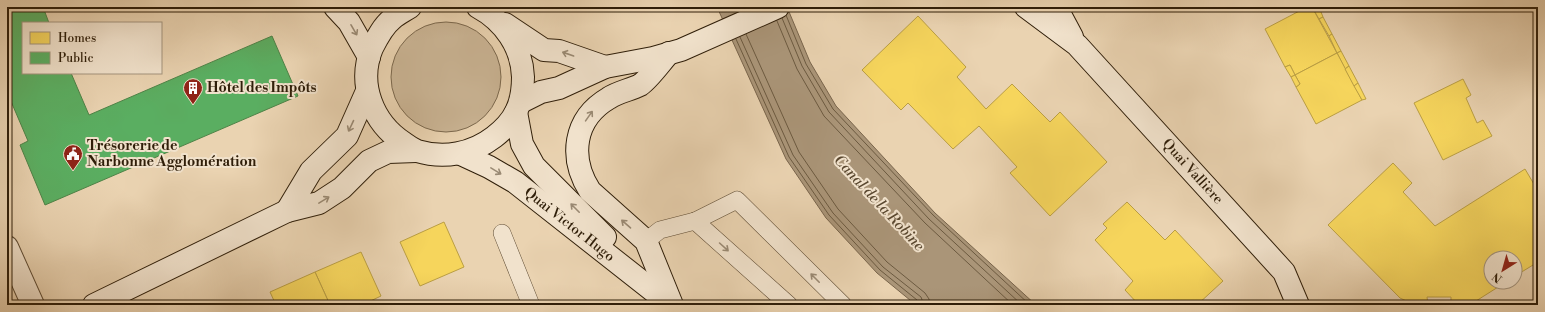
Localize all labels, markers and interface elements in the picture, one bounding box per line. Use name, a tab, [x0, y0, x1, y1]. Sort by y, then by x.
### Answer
legend	[22, 22, 162, 74]
one-way arrow	[351, 24, 359, 36]
text: Homes	[58, 31, 96, 46]
one-way arrow	[562, 50, 575, 57]
text: Public	[58, 51, 94, 66]
building icon: Hôtel des Impôts	[182, 77, 204, 105]
place label: Hôtel des Impôts	[207, 79, 317, 97]
one-way arrow	[585, 110, 593, 121]
one-way arrow	[347, 120, 354, 132]
street label: Quai Vallière	[1158, 135, 1227, 208]
place label: Trésorerie de Narbonne Agglomération	[87, 137, 257, 171]
public building icon: Trésorerie de Narbonne Agglomération	[62, 143, 84, 171]
water label: Canal de la Robine	[830, 151, 928, 255]
one-way arrow	[490, 167, 502, 175]
street label: Quai Victor Hugo	[520, 184, 618, 266]
one-way arrow	[318, 195, 330, 203]
one-way arrow	[570, 203, 580, 213]
one-way arrow	[621, 219, 632, 228]
one-way arrow	[719, 242, 729, 251]
north arrow	[1483, 250, 1523, 290]
text: N	[1490, 269, 1505, 285]
one-way arrow	[810, 273, 820, 283]

